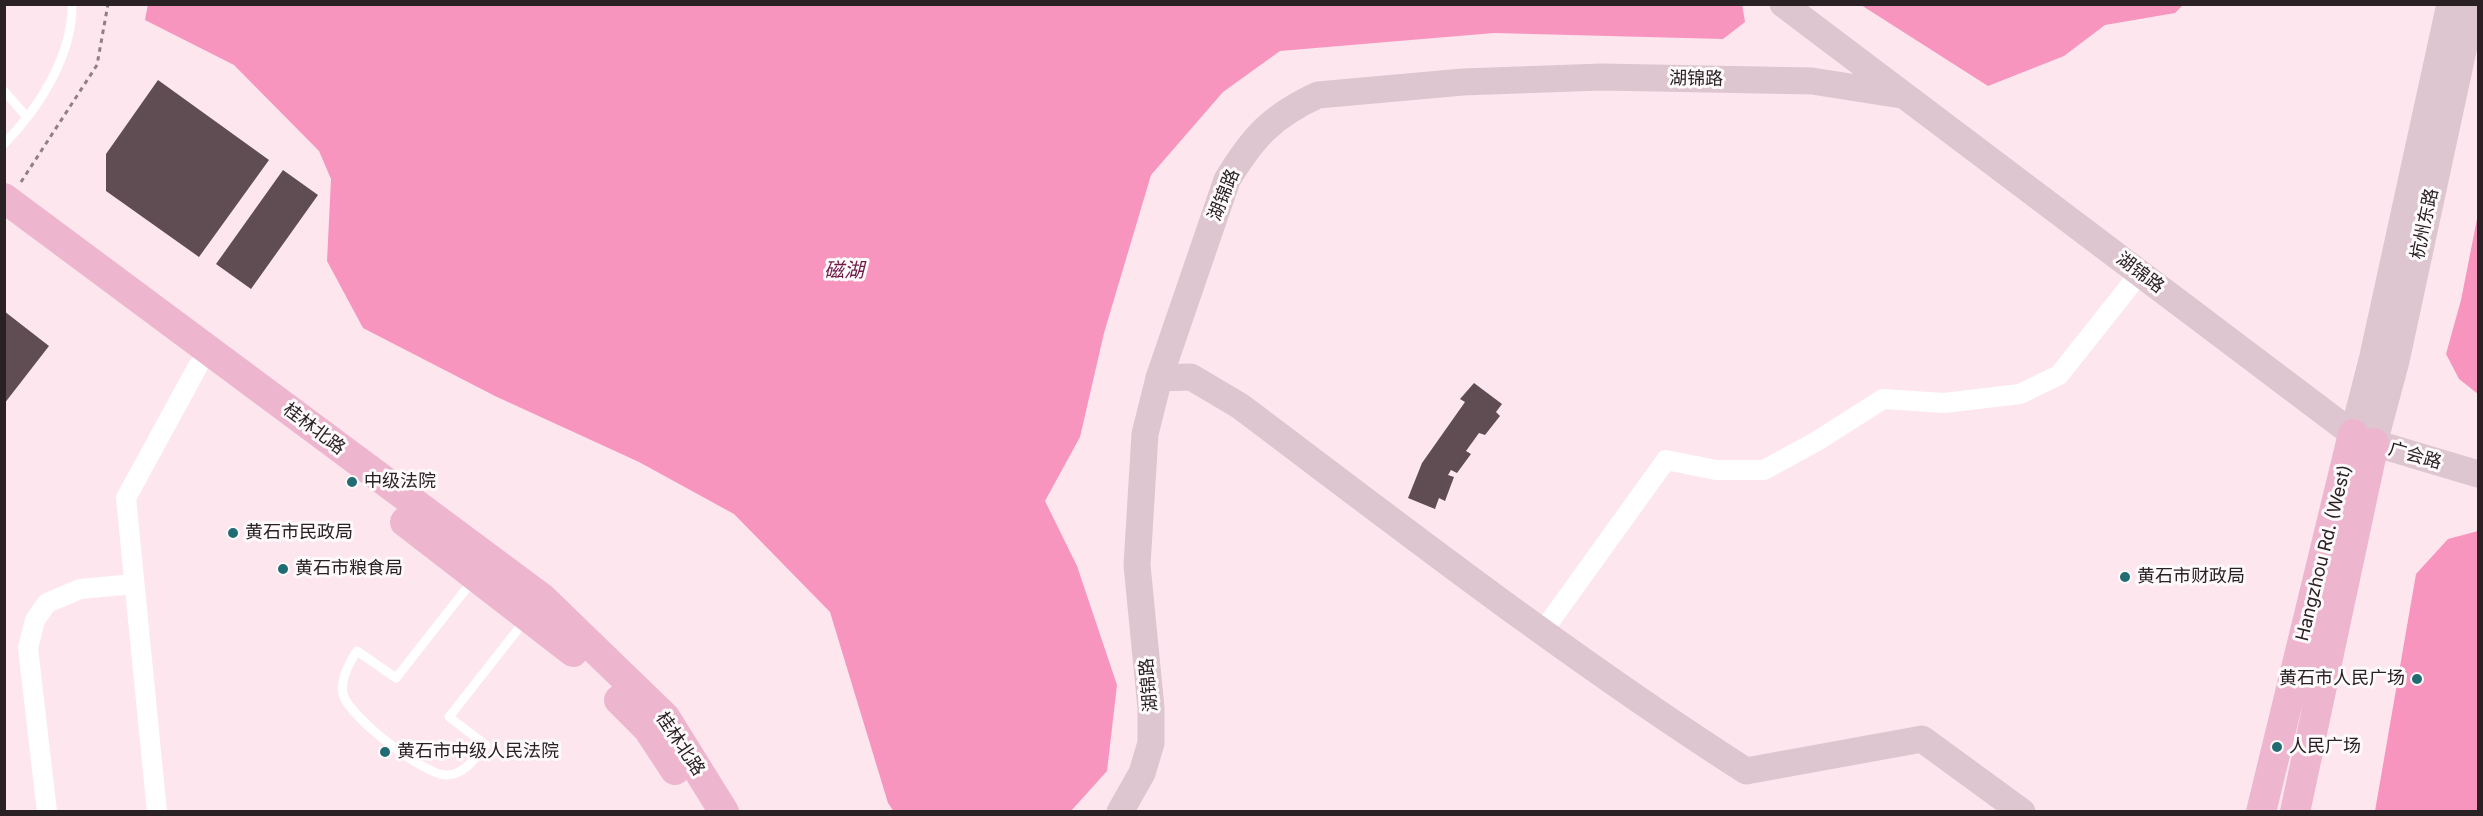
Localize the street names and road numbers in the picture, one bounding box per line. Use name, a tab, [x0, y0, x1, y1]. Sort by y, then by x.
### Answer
street label: 湖锦路	[1669, 68, 1723, 90]
street label: 湖锦路	[1204, 166, 1244, 224]
street label: 杭州东路	[2407, 187, 2443, 261]
street label: 湖锦路	[2112, 248, 2168, 298]
street label: 桂林北路	[279, 399, 349, 459]
street label: 广会路	[2386, 438, 2444, 474]
street label: Hangzhou Rd. (West)	[2292, 463, 2356, 643]
street label: 湖锦路	[1136, 657, 1162, 713]
street label: 桂林北路	[651, 708, 709, 780]

